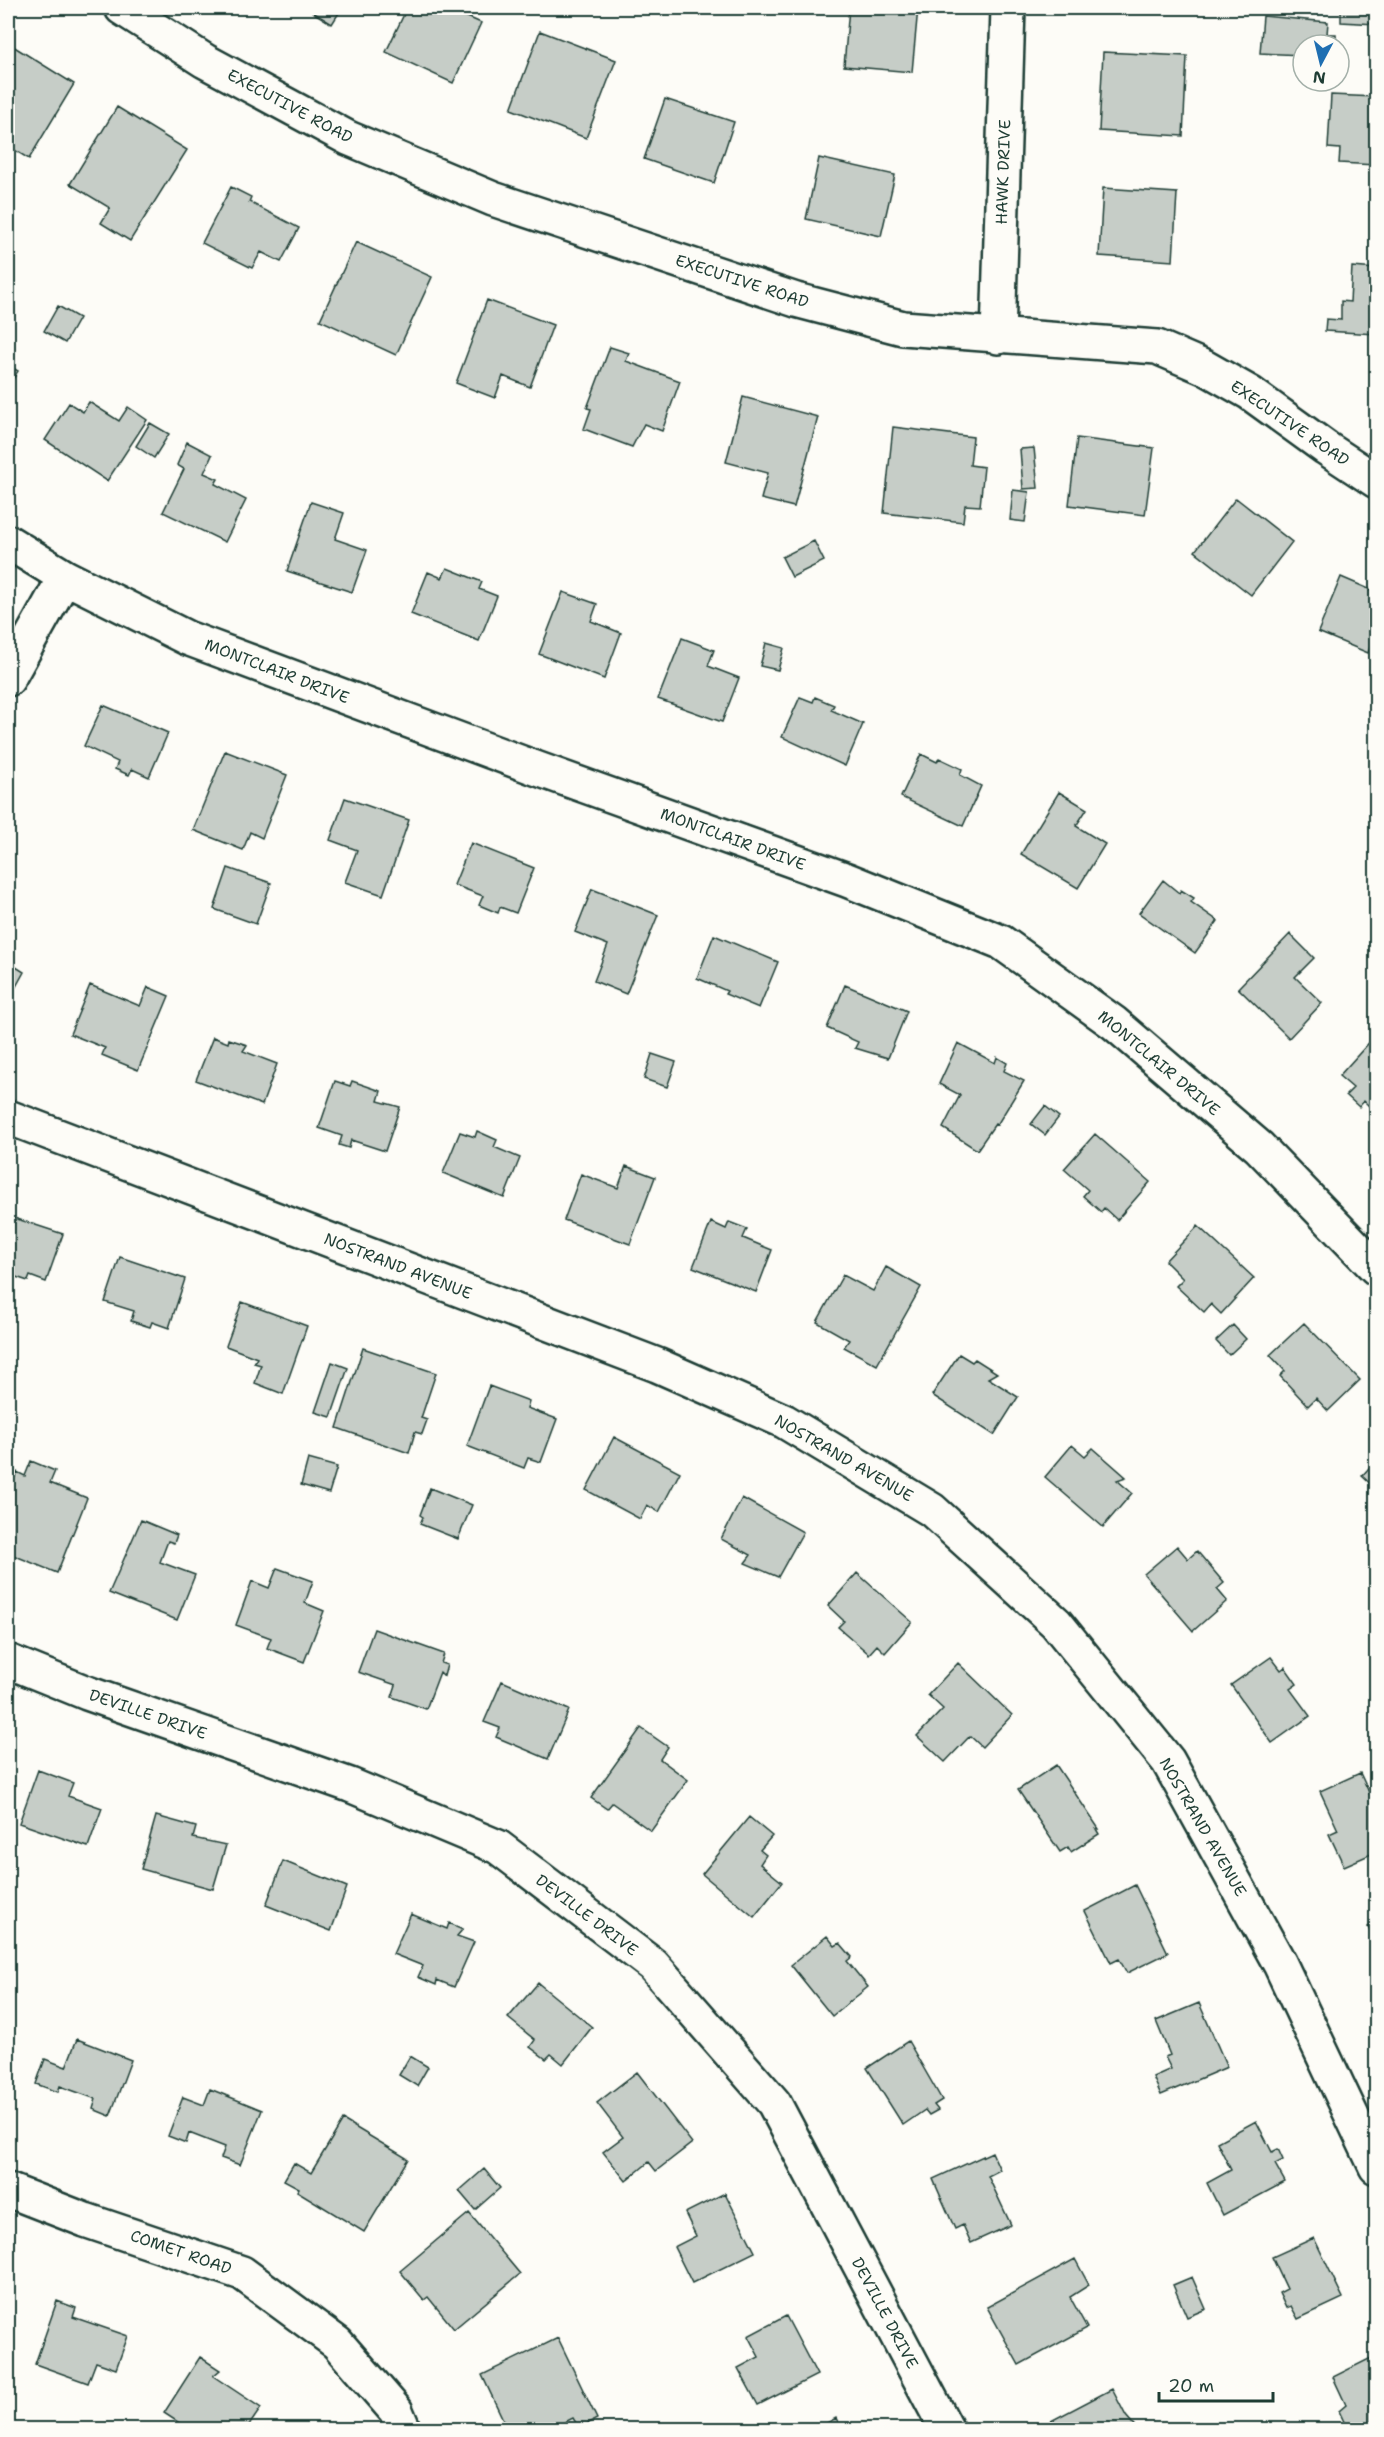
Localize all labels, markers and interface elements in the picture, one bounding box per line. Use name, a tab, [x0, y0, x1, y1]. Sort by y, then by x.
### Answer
north arrow	[1291, 33, 1351, 93]
street label: EXECUTIVE ROAD	[224, 64, 356, 148]
text: N	[1312, 66, 1327, 89]
street label: HAWK DRIVE	[991, 119, 1015, 225]
street label: EXECUTIVE ROAD	[673, 250, 811, 312]
street label: EXECUTIVE ROAD	[1226, 375, 1354, 471]
street label: MONTCLAIR DRIVE	[202, 634, 352, 708]
street label: MONTCLAIR DRIVE	[657, 803, 809, 875]
street label: MONTCLAIR DRIVE	[1094, 1006, 1224, 1120]
street label: NOSTRAND AVENUE	[321, 1228, 475, 1304]
street label: NOSTRAND AVENUE	[771, 1410, 917, 1506]
street label: DEVILLE DRIVE	[86, 1684, 210, 1744]
street label: NOSTRAND AVENUE	[1155, 1754, 1251, 1900]
street label: DEVILLE DRIVE	[532, 1870, 642, 1960]
street label: COMET ROAD	[128, 2225, 234, 2279]
street label: DEVILLE DRIVE	[847, 2254, 923, 2372]
scale bar	[1159, 2365, 1273, 2403]
text: 20 m	[1168, 2374, 1214, 2398]

